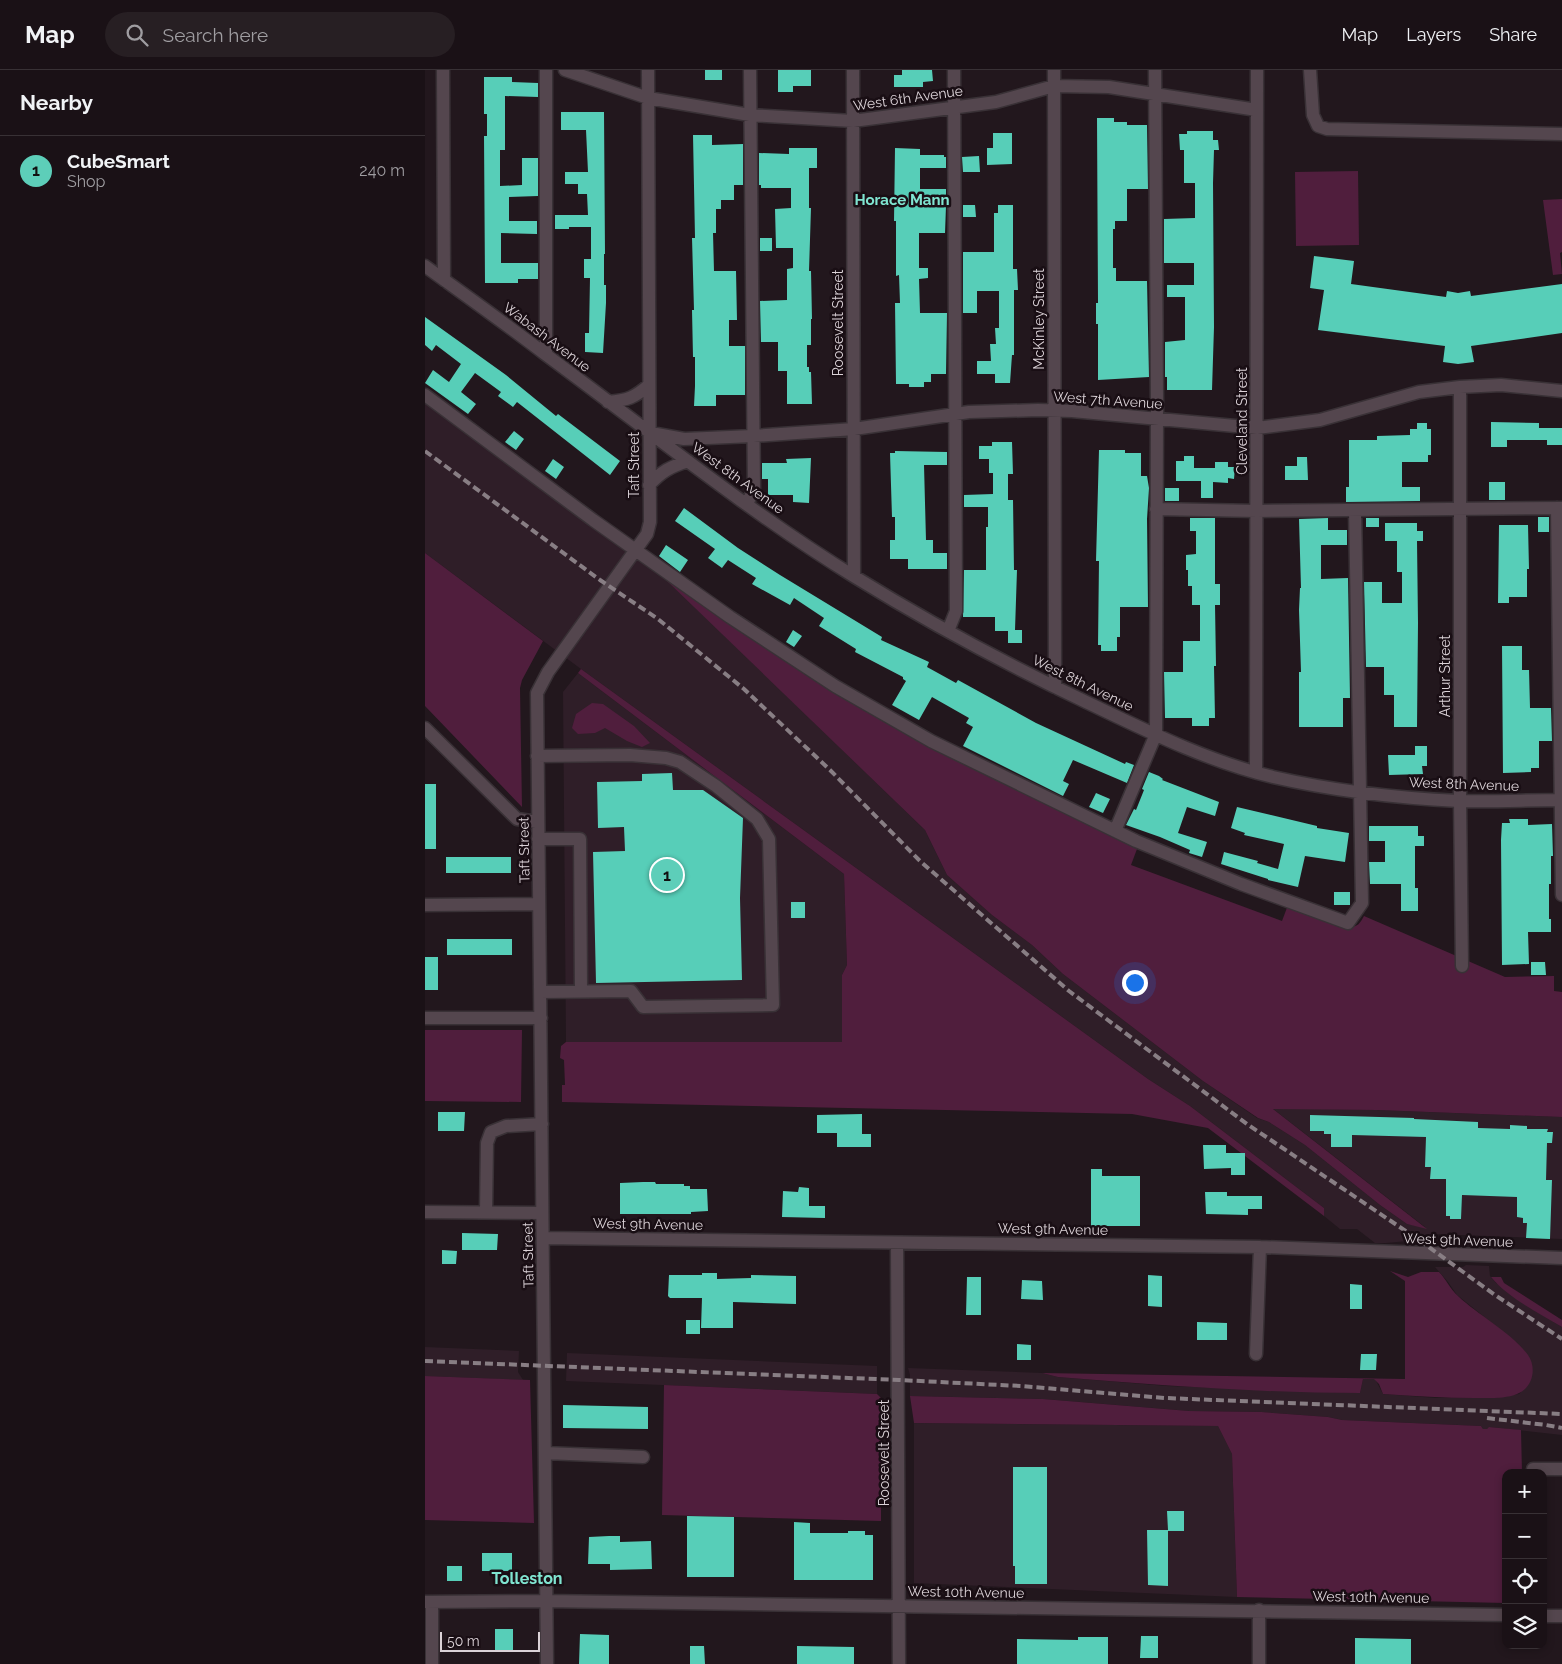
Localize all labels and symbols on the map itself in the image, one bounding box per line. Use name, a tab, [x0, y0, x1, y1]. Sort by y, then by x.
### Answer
street label: West 6th Avenue	[852, 82, 964, 114]
district label: Horace Mann	[854, 191, 950, 209]
street label: McKinley Street	[1031, 268, 1047, 370]
street label: Roosevelt Street	[830, 269, 846, 376]
street label: Wabash Avenue	[500, 299, 594, 375]
street label: Cleveland Street	[1234, 367, 1250, 475]
street label: West 7th Avenue	[1053, 388, 1163, 412]
street label: Taft Street	[626, 432, 642, 498]
street label: West 8th Avenue	[689, 439, 787, 517]
street label: Arthur Street	[1437, 634, 1453, 717]
street label: West 8th Avenue	[1030, 652, 1136, 714]
street label: West 8th Avenue	[1409, 774, 1519, 794]
street label: Taft Street	[515, 816, 533, 883]
pin: 1	[651, 856, 683, 894]
your location	[1122, 970, 1148, 996]
street label: West 9th Avenue	[593, 1215, 703, 1233]
street label: West 9th Avenue	[998, 1220, 1108, 1238]
street label: Taft Street	[519, 1221, 537, 1288]
street label: West 9th Avenue	[1403, 1230, 1513, 1250]
street label: Roosevelt Street	[876, 1399, 892, 1506]
district label: Tolleston	[491, 1569, 563, 1588]
street label: West 10th Avenue	[908, 1583, 1024, 1601]
street label: West 10th Avenue	[1313, 1588, 1429, 1606]
scale bar	[440, 1629, 540, 1652]

